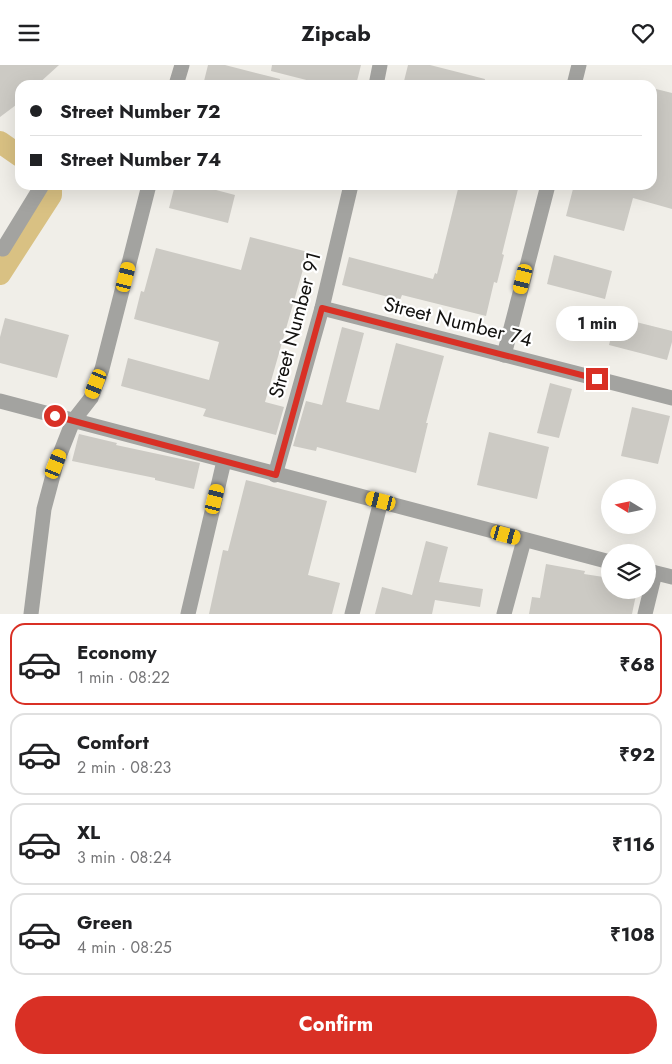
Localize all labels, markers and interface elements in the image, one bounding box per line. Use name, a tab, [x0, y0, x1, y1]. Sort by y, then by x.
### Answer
text: Zipcab	[301, 17, 371, 49]
icon: menu	[15, 19, 43, 47]
icon: heart	[629, 19, 657, 47]
text: Street Number 72	[60, 98, 221, 125]
text: Street Number 74	[60, 146, 221, 173]
street label: Street Number 91	[262, 249, 328, 401]
car	[115, 261, 136, 293]
car	[512, 263, 533, 295]
street label: Street Number 74	[381, 290, 536, 355]
callout: 1 min	[556, 307, 638, 341]
text: 1 min	[577, 312, 617, 335]
car	[83, 367, 108, 401]
route end	[586, 368, 608, 390]
route start	[44, 405, 66, 427]
car	[43, 447, 68, 481]
north arrow	[601, 479, 656, 534]
map controls	[601, 479, 656, 599]
car	[204, 483, 225, 515]
car	[364, 490, 397, 512]
car	[489, 524, 522, 546]
button: layers	[601, 544, 656, 599]
text: Economy	[77, 639, 157, 666]
icon: car	[17, 642, 62, 687]
text: ₹68	[620, 651, 655, 678]
text: 1 min · 08:22	[77, 666, 170, 689]
text: Comfort	[77, 729, 149, 756]
icon: car	[17, 732, 62, 777]
text: ₹92	[619, 741, 655, 768]
text: 2 min · 08:23	[77, 756, 171, 779]
text: XL	[77, 819, 100, 846]
icon: car	[17, 822, 62, 867]
text: ₹116	[612, 831, 655, 858]
text: 3 min · 08:24	[77, 846, 172, 869]
text: Green	[77, 909, 133, 936]
icon: car	[17, 912, 62, 957]
text: ₹108	[610, 921, 655, 948]
text: 4 min · 08:25	[77, 936, 172, 959]
button: Confirm	[15, 996, 657, 1054]

